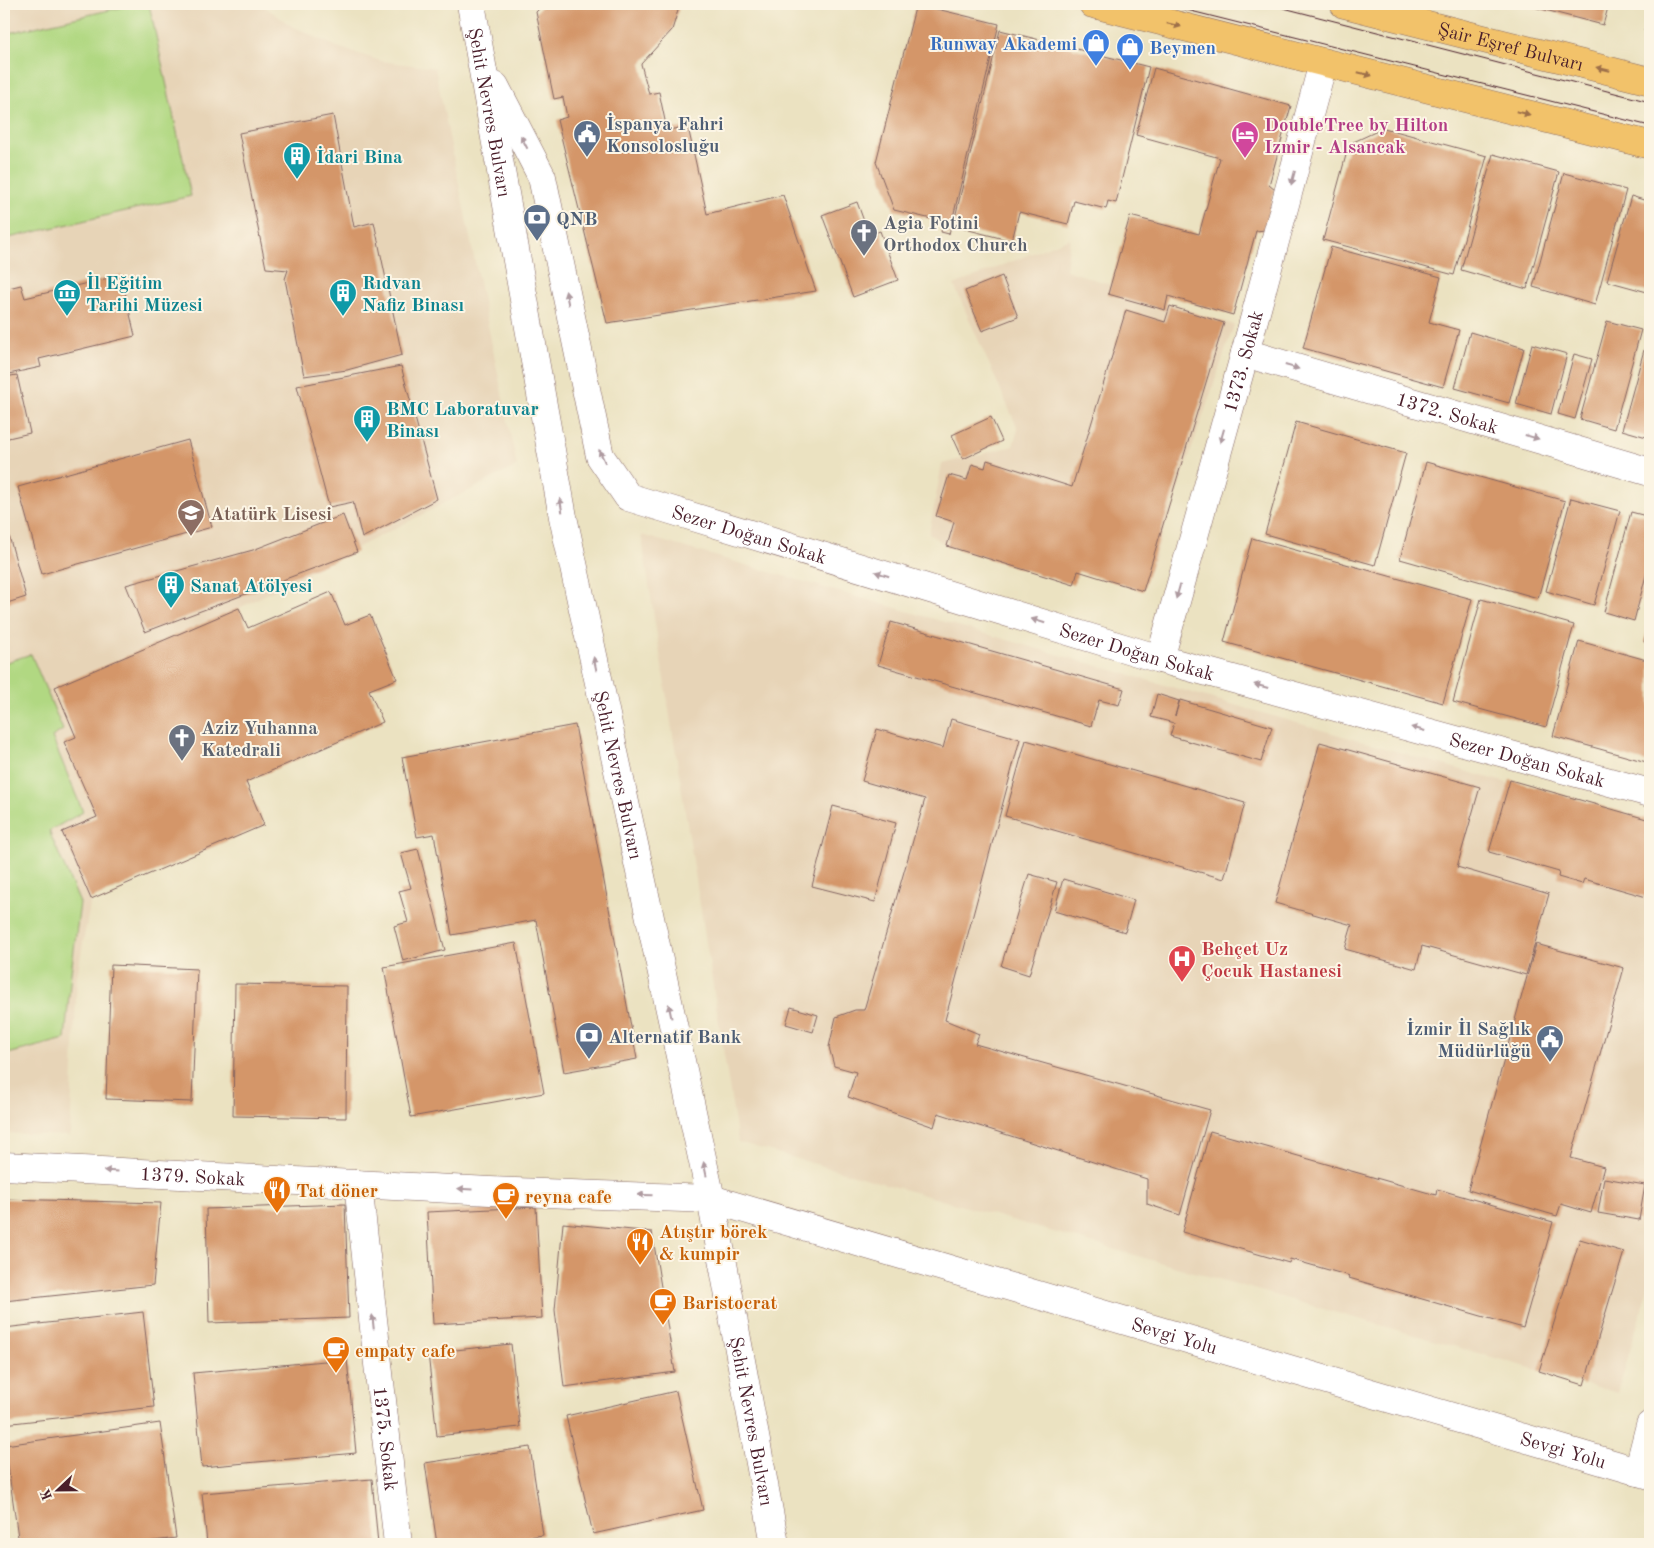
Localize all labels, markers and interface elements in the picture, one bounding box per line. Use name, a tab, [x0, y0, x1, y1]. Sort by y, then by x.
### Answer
one-way arrow	[1166, 21, 1181, 29]
street label: Şair Eşref Bulvarı	[1436, 21, 1585, 76]
street label: Şehit Nevres Bulvarı	[463, 26, 512, 199]
shop icon: Runway Akademi	[1081, 28, 1111, 67]
shop icon: Beymen	[1115, 32, 1145, 71]
place label: Runway Akademi	[929, 36, 1077, 55]
place label: Beymen	[1149, 40, 1216, 59]
one-way arrow	[1595, 65, 1610, 73]
one-way arrow	[1358, 70, 1373, 78]
one-way arrow	[1515, 109, 1530, 117]
place label: İspanya Fahri Konsolosluğu	[606, 113, 724, 157]
place label: DoubleTree by Hilton Izmir - Alsancak	[1264, 117, 1448, 158]
public building icon: İspanya Fahri Konsolosluğu	[572, 119, 602, 158]
hotel icon: DoubleTree by Hilton Izmir - Alsancak	[1230, 120, 1260, 159]
one-way arrow	[520, 135, 528, 149]
building icon: İdari Bina	[282, 141, 312, 180]
place label: İdari Bina	[316, 146, 403, 168]
one-way arrow	[1288, 170, 1296, 185]
bank icon: QNB	[522, 203, 552, 242]
place label: QNB	[556, 211, 598, 230]
place label: Agia Fotini Orthodox Church	[883, 215, 1028, 256]
church icon: Agia Fotini Orthodox Church	[849, 218, 879, 257]
place label: İl Eğitim Tarihi Müzesi	[86, 272, 203, 316]
place label: Rıdvan Nafiz Binası	[362, 275, 464, 316]
museum icon: İl Eğitim Tarihi Müzesi	[52, 278, 82, 317]
building icon: Rıdvan Nafiz Binası	[328, 278, 358, 317]
one-way arrow	[563, 290, 571, 305]
street label: 1373. Sokak	[1222, 309, 1268, 415]
one-way arrow	[1285, 363, 1300, 371]
street label: 1372. Sokak	[1394, 391, 1500, 439]
place label: BMC Laboratuvar Binası	[386, 401, 539, 442]
building icon: BMC Laboratuvar Binası	[352, 404, 382, 443]
one-way arrow	[1218, 429, 1226, 444]
one-way arrow	[1525, 434, 1540, 442]
one-way arrow	[598, 449, 606, 463]
one-way arrow	[556, 496, 564, 512]
school or university icon: Atatürk Lisesi	[176, 498, 206, 537]
street label: Sezer Doğan Sokak	[669, 504, 828, 569]
place label: Atatürk Lisesi	[210, 506, 332, 525]
building icon: Sanat Atölyesi	[156, 570, 186, 609]
one-way arrow	[874, 570, 889, 578]
place label: Sanat Atölyesi	[190, 578, 313, 597]
one-way arrow	[1174, 585, 1182, 600]
one-way arrow	[1030, 617, 1045, 625]
street label: Sezer Doğan Sokak	[1057, 622, 1216, 685]
one-way arrow	[591, 656, 599, 671]
one-way arrow	[1253, 682, 1268, 690]
street label: Şehit Nevres Bulvarı	[589, 689, 644, 861]
place label: Aziz Yuhanna Katedrali	[201, 720, 318, 761]
church icon: Aziz Yuhanna Katedrali	[167, 723, 197, 762]
one-way arrow	[1410, 725, 1425, 733]
street label: Sezer Doğan Sokak	[1447, 732, 1607, 792]
place label: Behçet Uz Çocuk Hastanesi	[1201, 941, 1342, 982]
hospital icon: Behçet Uz Çocuk Hastanesi	[1167, 944, 1197, 983]
one-way arrow	[666, 1002, 674, 1018]
place label: İzmir İl Sağlık Müdürlüğü	[1406, 1018, 1531, 1062]
bank icon: Alternatif Bank	[574, 1021, 604, 1060]
public building icon: İzmir İl Sağlık Müdürlüğü	[1535, 1024, 1565, 1063]
place label: Alternatif Bank	[608, 1029, 742, 1048]
one-way arrow	[701, 1162, 709, 1177]
street label: 1379. Sokak	[140, 1166, 246, 1190]
one-way arrow	[103, 1167, 119, 1175]
restaurant icon: Tat döner	[262, 1175, 292, 1214]
cafe icon: reyna cafe	[491, 1181, 521, 1220]
place label: Tat döner	[296, 1183, 378, 1202]
one-way arrow	[457, 1185, 473, 1193]
place label: reyna cafe	[525, 1189, 612, 1208]
one-way arrow	[637, 1191, 653, 1199]
place label: Atıştır börek & kumpir	[659, 1224, 768, 1265]
restaurant icon: Atıştır börek & kumpir	[625, 1227, 655, 1266]
cafe icon: Baristocrat	[648, 1287, 678, 1326]
place label: Baristocrat	[682, 1295, 777, 1314]
one-way arrow	[369, 1314, 377, 1330]
street label: Sevgi Yolu	[1129, 1316, 1219, 1359]
cafe icon: empaty cafe	[321, 1335, 351, 1374]
street label: Şehit Nevres Bulvarı	[725, 1335, 775, 1508]
place label: empaty cafe	[355, 1343, 456, 1362]
street label: 1375. Sokak	[369, 1385, 399, 1492]
street label: Sevgi Yolu	[1517, 1430, 1608, 1473]
north arrow	[32, 1466, 82, 1516]
text: K	[38, 1487, 55, 1502]

